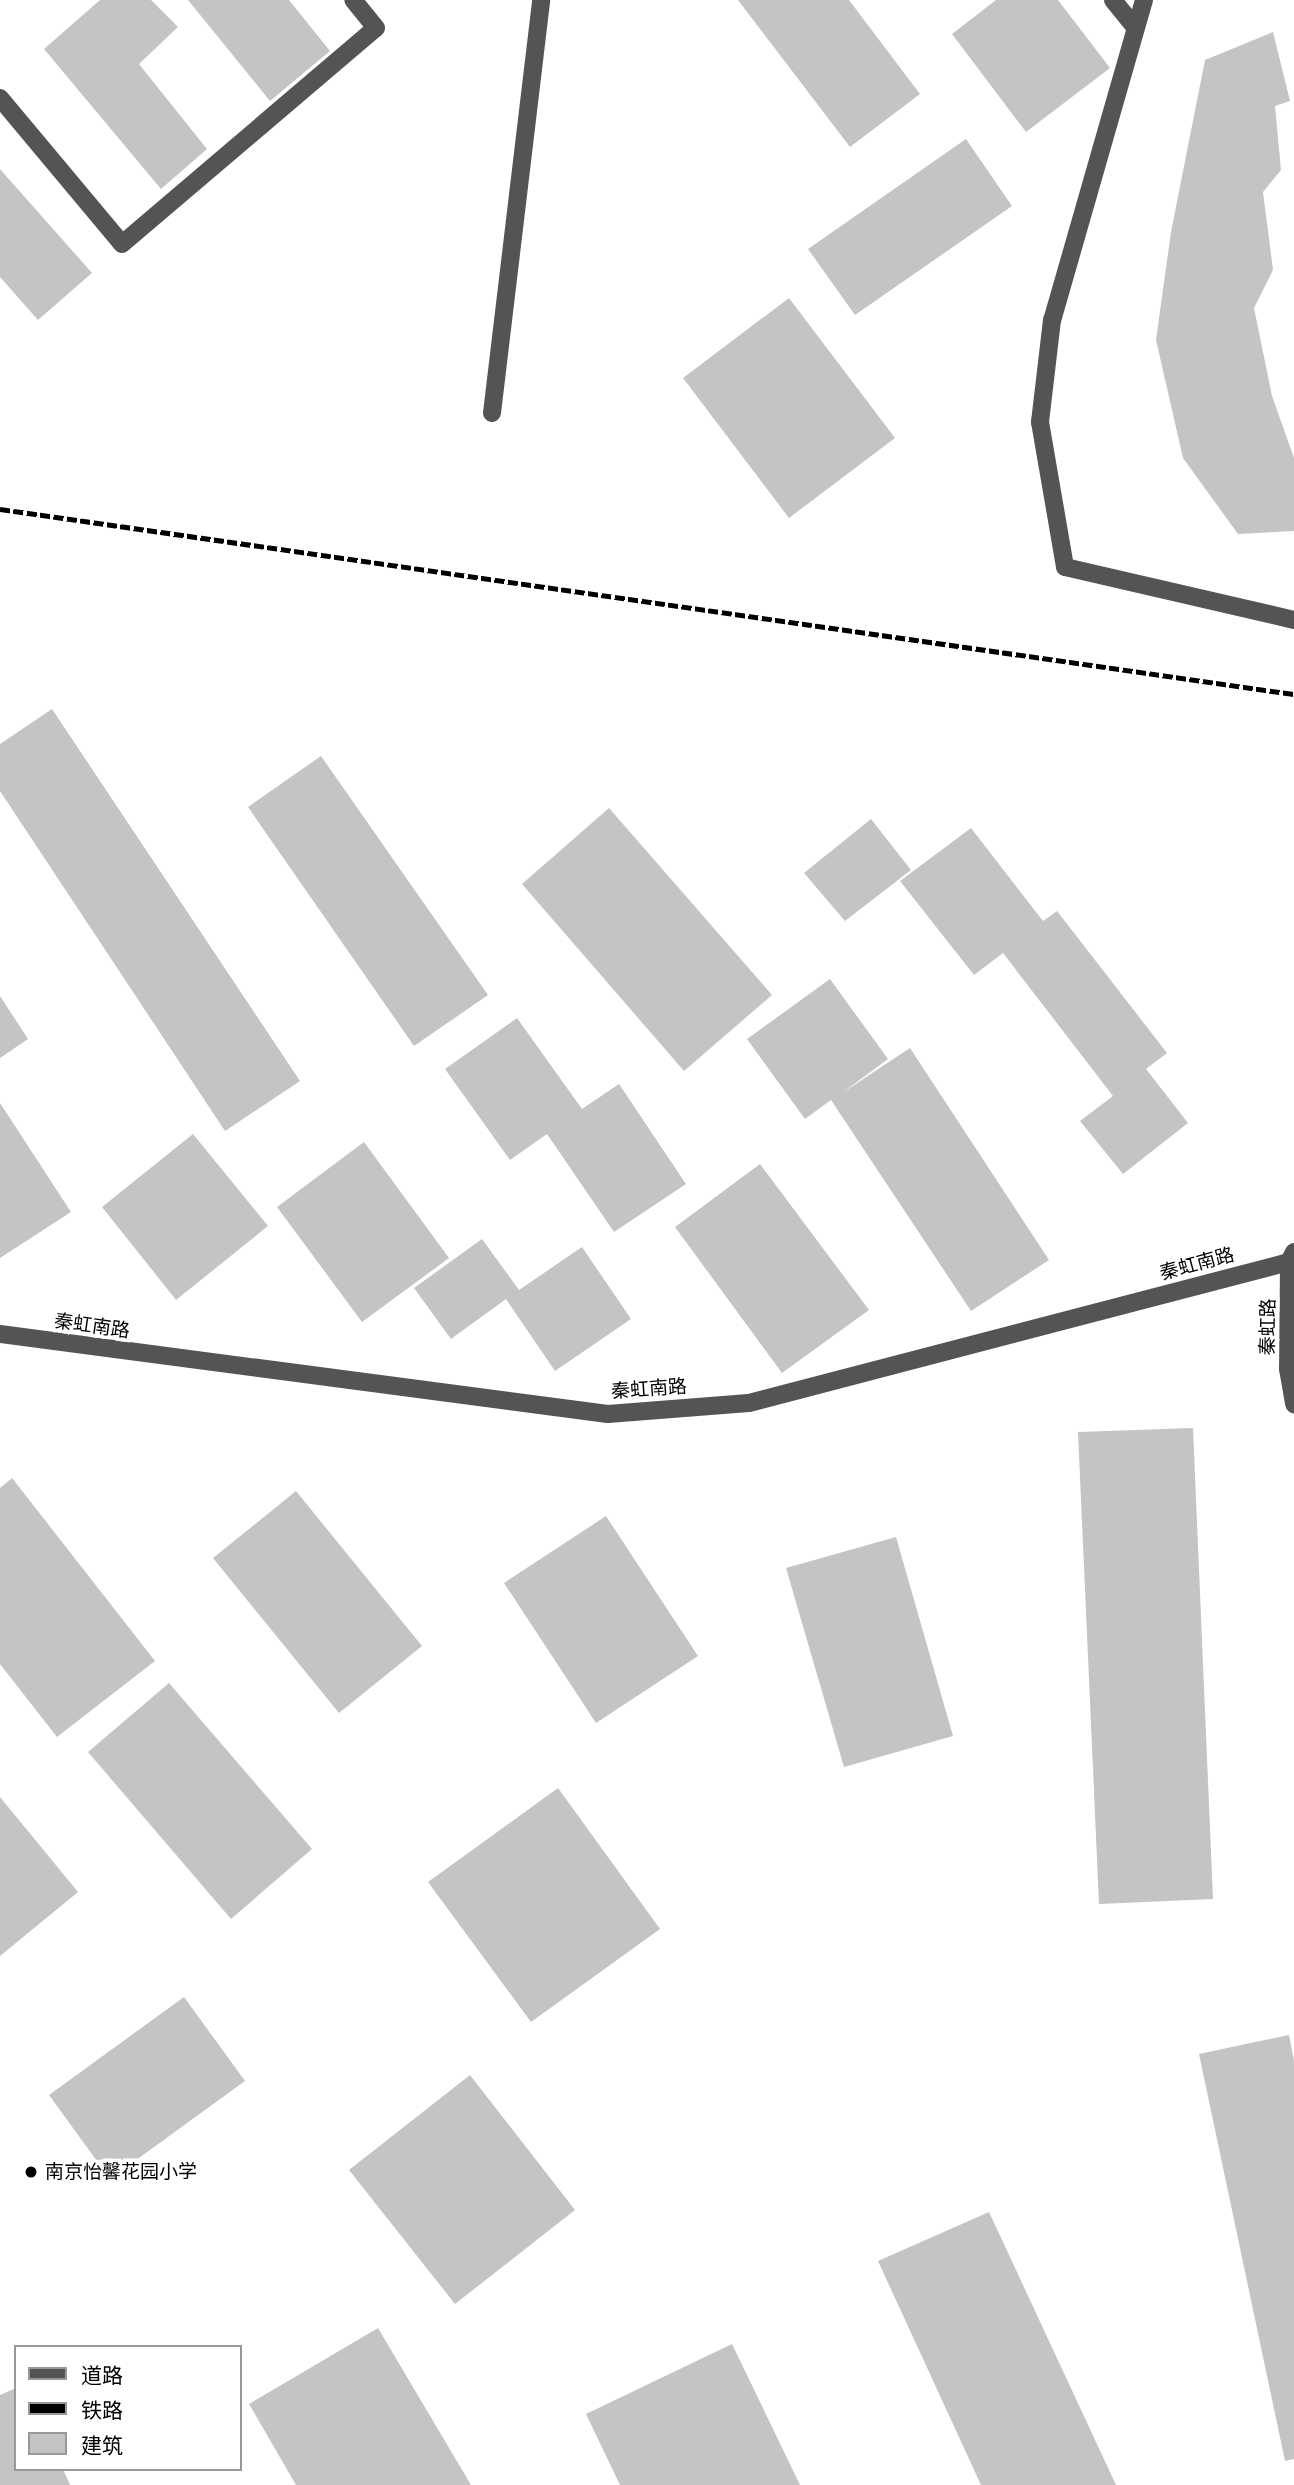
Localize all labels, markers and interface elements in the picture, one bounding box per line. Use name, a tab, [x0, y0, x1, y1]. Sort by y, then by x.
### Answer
street label: 秦虹南路	[1157, 1243, 1237, 1285]
street label: 秦虹路	[1256, 1298, 1280, 1356]
street label: 秦虹南路	[53, 1309, 131, 1343]
street label: 秦虹南路	[610, 1375, 688, 1403]
place label: 南京怡馨花园小学	[45, 2161, 197, 2183]
marker: 南京怡馨花园小学	[23, 2164, 39, 2180]
legend	[14, 2345, 242, 2471]
text: 道路	[81, 2364, 123, 2387]
text: 铁路	[81, 2399, 123, 2422]
text: 建筑	[81, 2434, 123, 2457]

